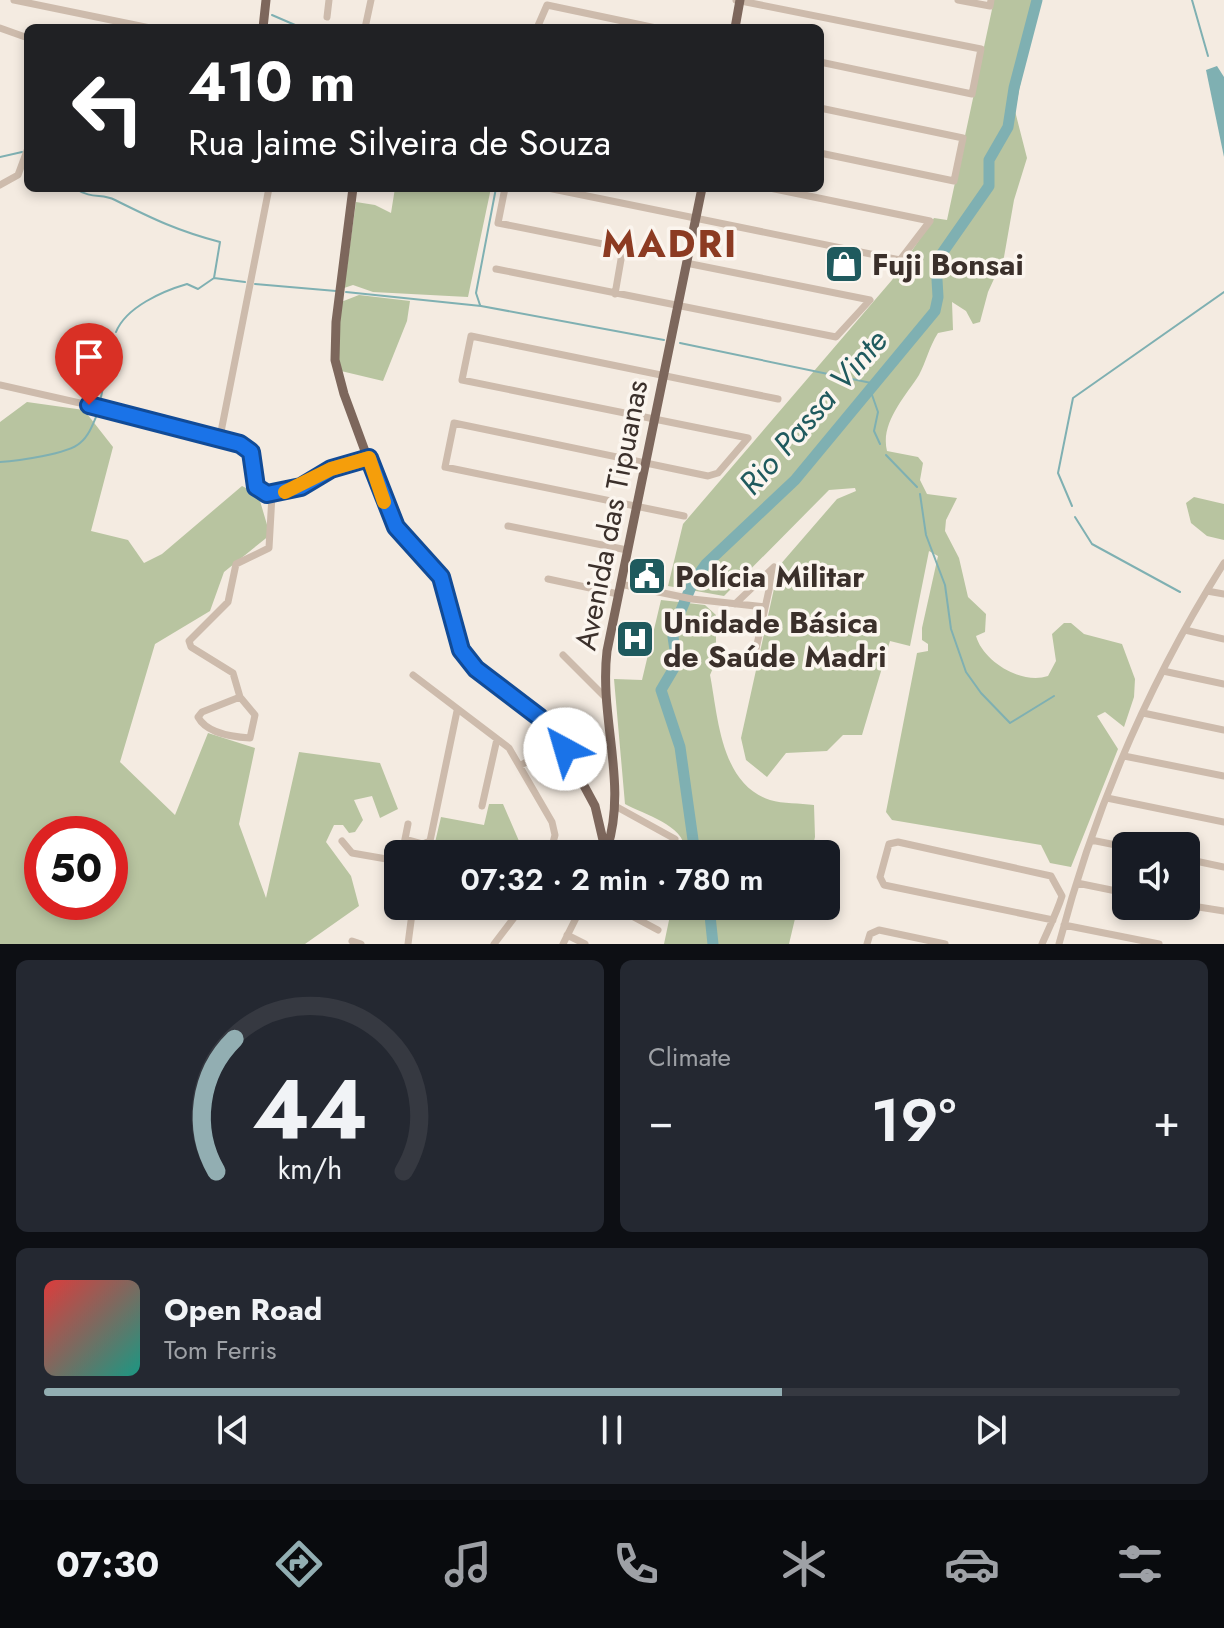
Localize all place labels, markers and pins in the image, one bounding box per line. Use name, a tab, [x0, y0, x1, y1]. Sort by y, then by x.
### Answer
shop icon: Fuji Bonsai	[823, 243, 865, 285]
place label: Fuji Bonsai	[872, 243, 1024, 286]
pin	[55, 323, 123, 405]
public building icon: Polícia Militar	[626, 555, 668, 597]
place label: Polícia Militar	[675, 555, 865, 598]
place label: Unidade Básica de Saúde Madri	[663, 601, 887, 678]
hospital icon: Unidade Básica de Saúde Madri	[614, 618, 656, 660]

